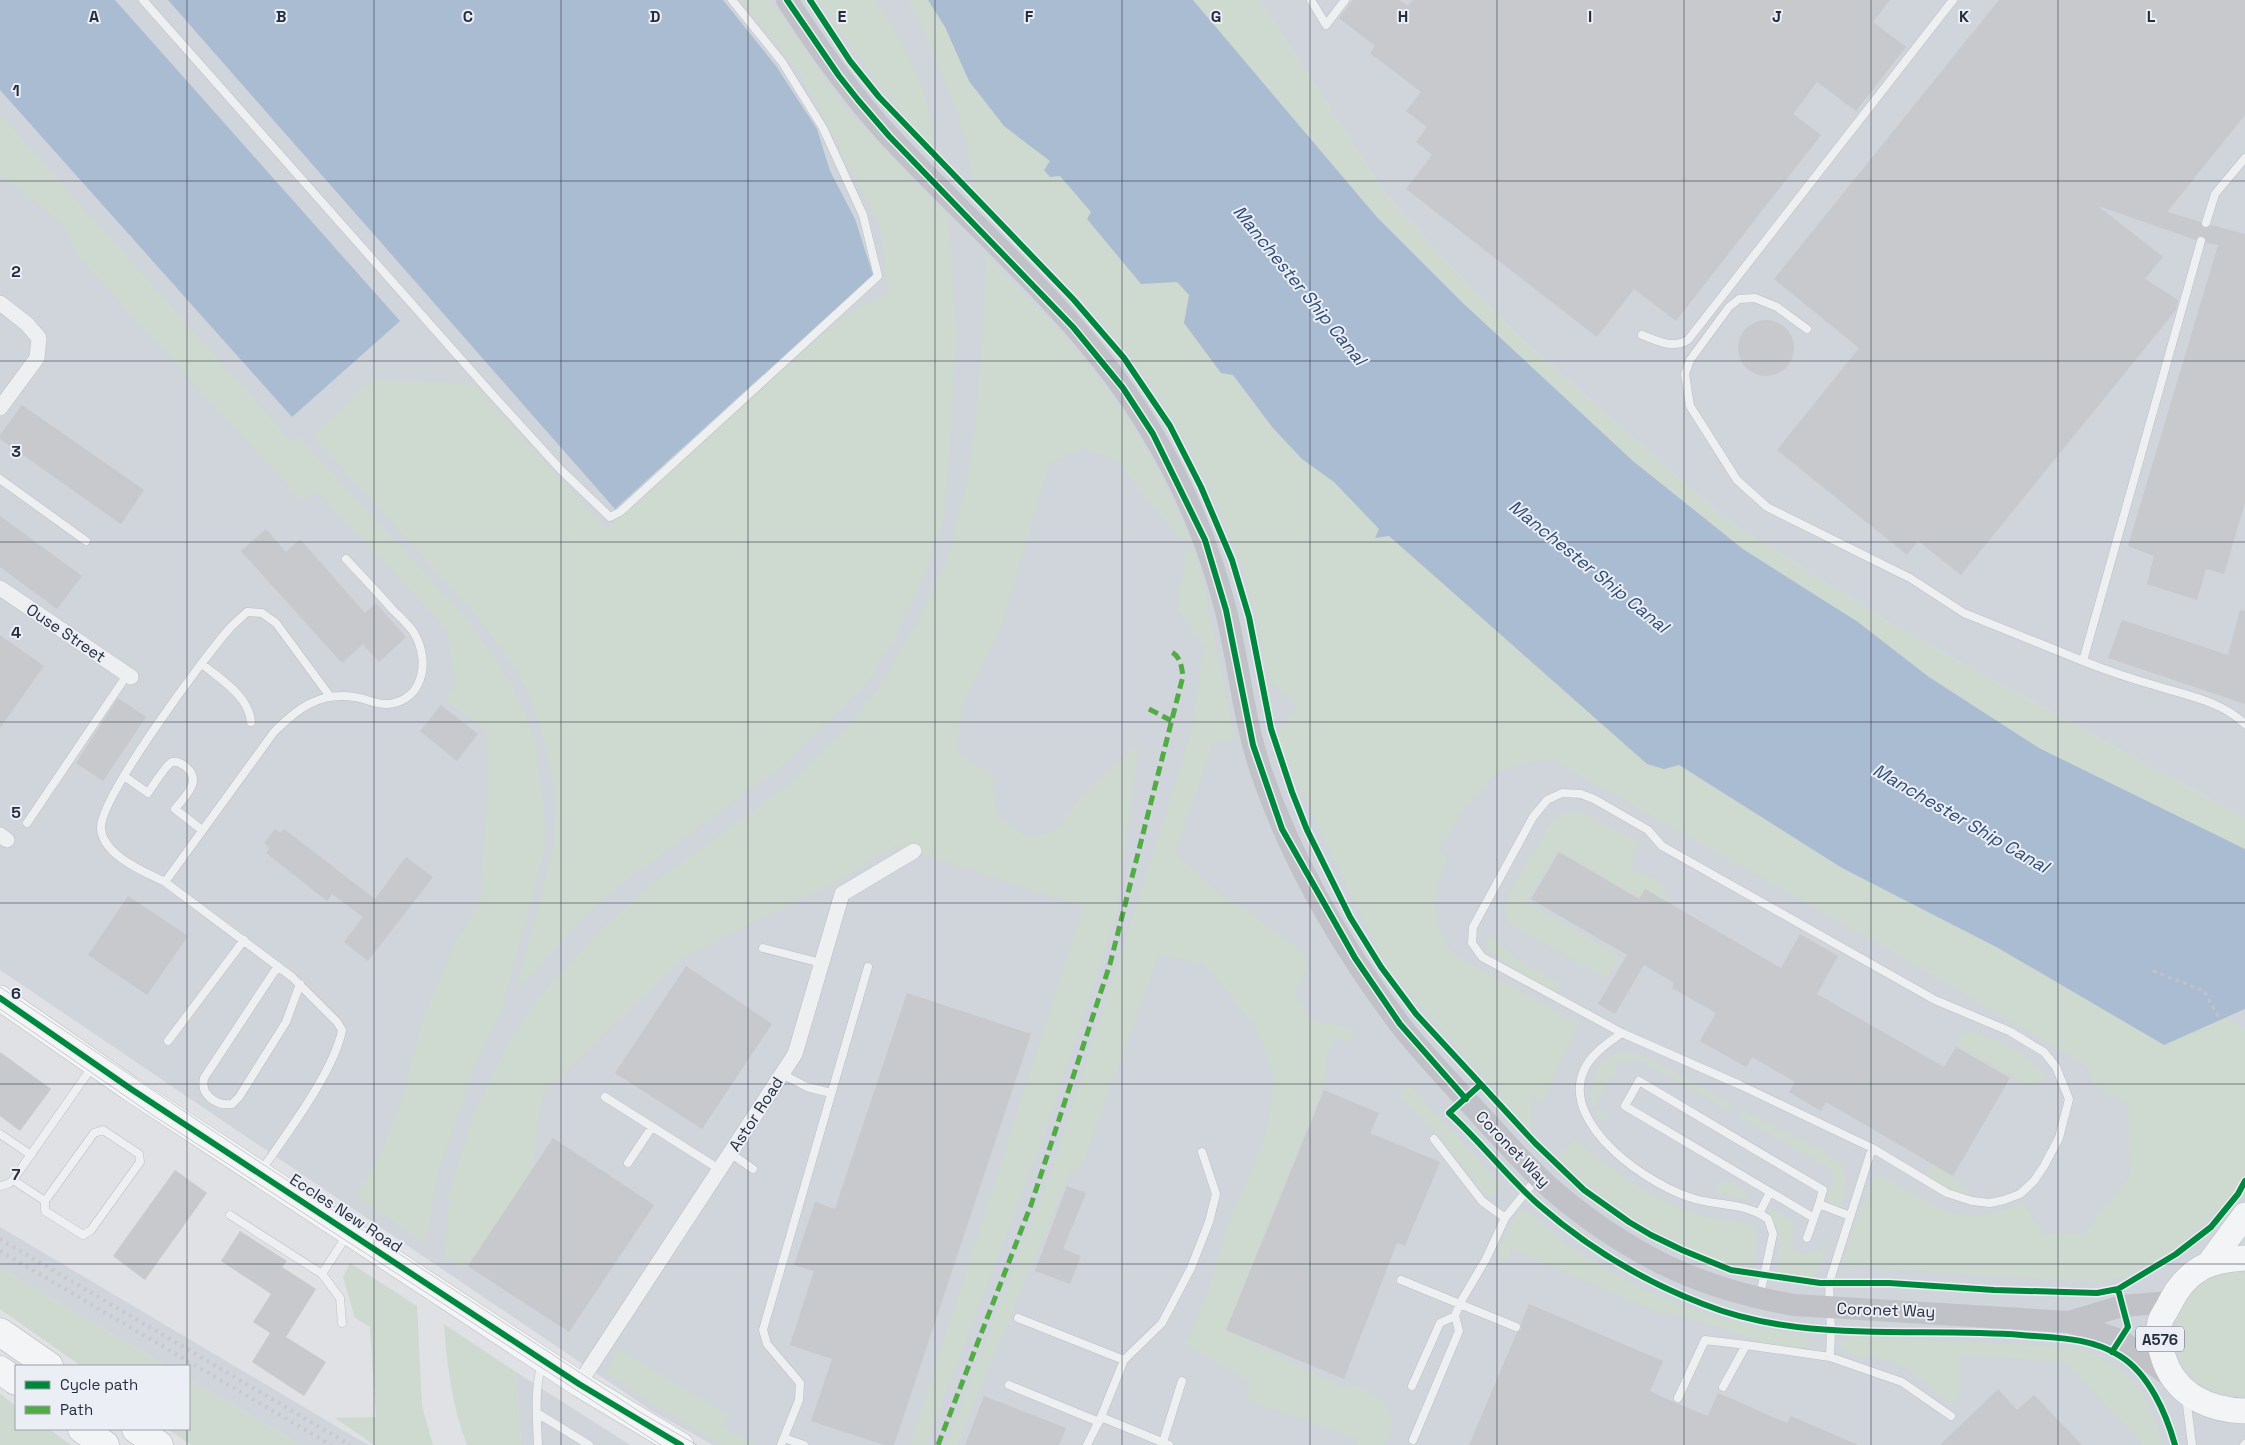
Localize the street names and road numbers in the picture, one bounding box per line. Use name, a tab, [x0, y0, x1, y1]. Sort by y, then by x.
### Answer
street label: Ouse Street	[22, 599, 110, 667]
street label: Astor Road	[724, 1073, 788, 1155]
street label: Coronet Way	[1471, 1106, 1555, 1192]
street label: Eccles New Road	[286, 1169, 406, 1257]
street label: Coronet Way	[1836, 1298, 1936, 1322]
road number: A576	[2136, 1326, 2184, 1352]

